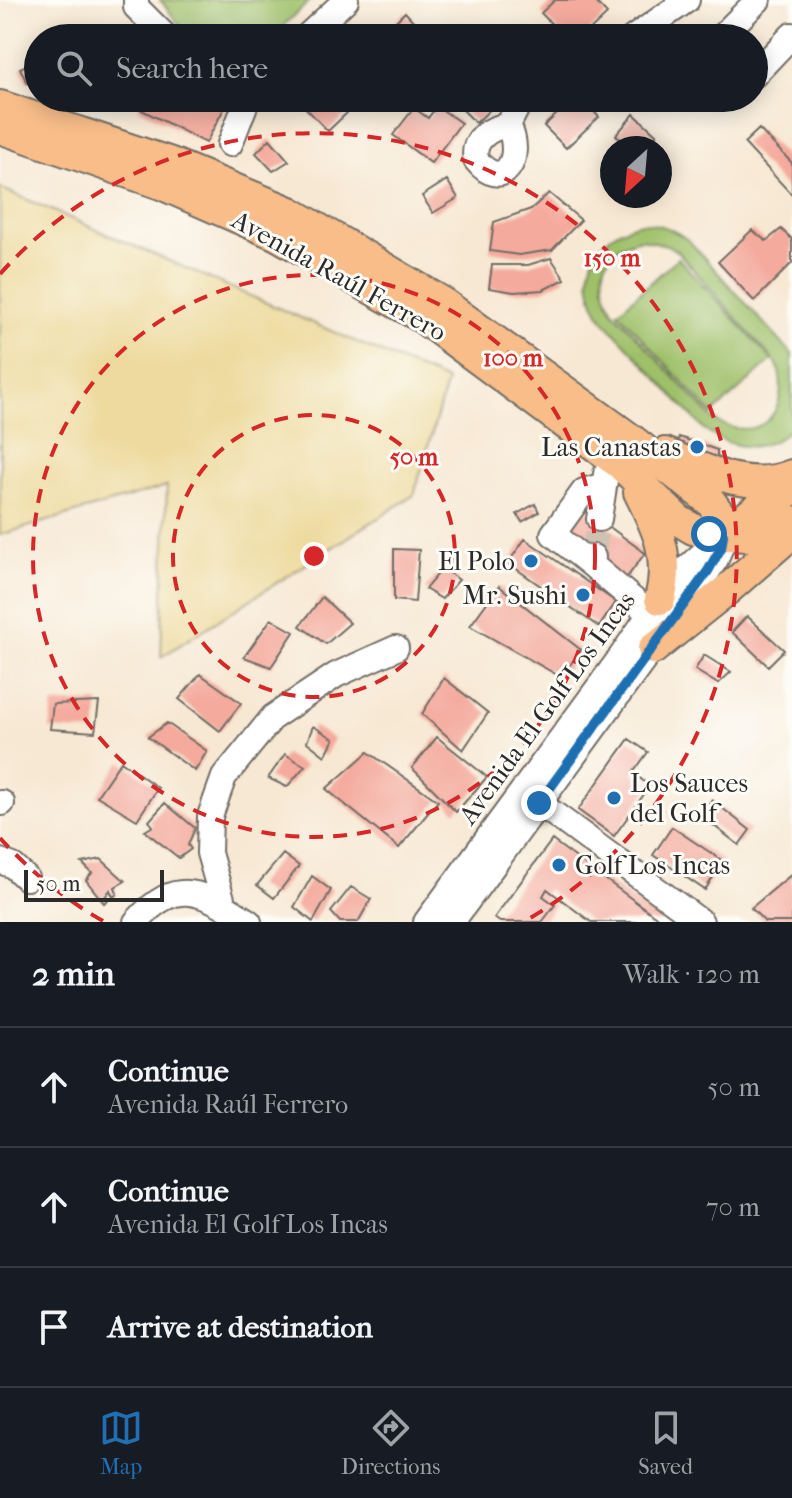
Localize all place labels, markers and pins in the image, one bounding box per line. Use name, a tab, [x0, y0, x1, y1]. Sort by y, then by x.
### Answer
place label: Las Canastas	[541, 432, 681, 463]
marker: Las Canastas	[688, 438, 706, 456]
centre of rings	[300, 542, 328, 570]
place label: El Polo	[438, 546, 515, 577]
marker: El Polo	[522, 552, 540, 570]
place label: Mr. Sushi	[463, 580, 567, 611]
marker: Mr. Sushi	[574, 586, 592, 604]
place label: Los Sauces del Golf	[630, 768, 748, 829]
marker: Los Sauces del Golf	[605, 789, 623, 807]
place label: Golf Los Incas	[575, 850, 730, 881]
marker: Golf Los Incas	[550, 856, 568, 874]

